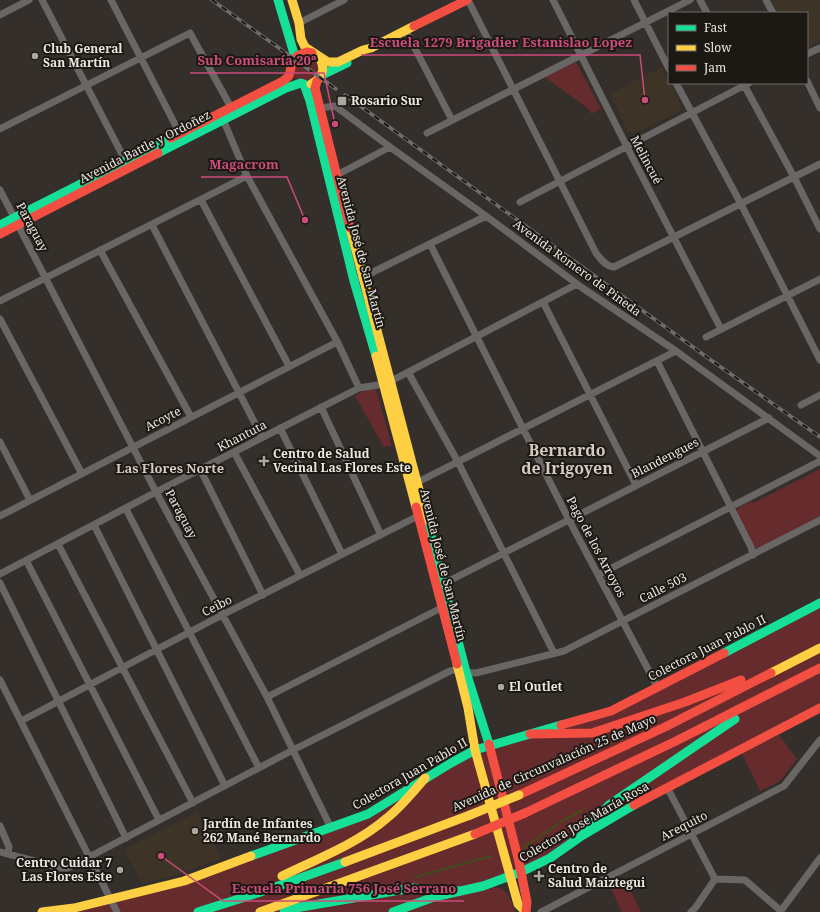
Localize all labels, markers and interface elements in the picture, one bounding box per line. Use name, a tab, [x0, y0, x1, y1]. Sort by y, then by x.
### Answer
legend	[668, 12, 808, 84]
text: Fast	[704, 19, 727, 36]
callout: Escuela 1279 Brigadier Estanislao Lopez	[361, 30, 640, 55]
text: Escuela 1279 Brigadier Estanislao Lopez	[370, 33, 632, 51]
text: Slow	[704, 39, 732, 56]
place label: Club General San Martín	[43, 40, 123, 71]
callout: Sub Comisaría 20ª	[190, 48, 324, 73]
marker: Club General San Martín	[30, 51, 40, 61]
text: Sub Comisaría 20ª	[198, 51, 317, 69]
text: Jam	[703, 59, 726, 76]
place label: Rosario Sur	[351, 92, 423, 109]
marker: Rosario Sur	[336, 95, 348, 107]
street label: Avenida Battle y Ordoñez	[76, 106, 213, 187]
street label: Melincué	[627, 132, 666, 187]
callout: Magacrom	[201, 152, 287, 177]
text: Magacrom	[209, 155, 279, 173]
street label: Avenida José de San Martín	[333, 174, 390, 330]
street label: Paraguay	[12, 199, 53, 255]
street label: Avenida Romero de Pineda	[510, 215, 645, 320]
street label: Acoyte	[142, 402, 184, 435]
street label: Khantuta	[214, 416, 270, 455]
street label: Blandengues	[628, 433, 701, 482]
district label: Bernardo de Irigoyen	[521, 439, 613, 479]
place label: Centro de Salud Vecinal Las Flores Este	[273, 445, 411, 476]
marker: Centro de Salud Vecinal Las Flores Este	[258, 455, 270, 467]
district label: Las Flores Norte	[116, 459, 224, 477]
street label: Paraguay	[161, 486, 202, 542]
street label: Avenida José de San Martín	[416, 487, 471, 643]
street label: Pago de los Arroyos	[563, 493, 630, 600]
street label: Calle 503	[636, 568, 690, 607]
street label: Ceibo	[199, 591, 235, 620]
street label: Colectora Juan Pablo II	[645, 610, 769, 685]
place label: El Outlet	[509, 678, 563, 695]
marker: El Outlet	[496, 682, 506, 692]
street label: Avenida de Circunvalación 25 de Mayo	[449, 710, 659, 815]
street label: Colectora Juan Pablo II	[349, 734, 470, 813]
street label: Colectora José María Rosa	[516, 777, 652, 866]
street label: Arequito	[657, 806, 710, 845]
place label: Jardín de Infantes 262 Mané Bernardo	[202, 815, 321, 846]
marker: Jardín de Infantes 262 Mané Bernardo	[190, 826, 200, 836]
place label: Centro Cuidar 7 Las Flores Este	[16, 854, 112, 885]
place label: Centro de Salud Maiztegui	[548, 860, 646, 891]
marker: Centro Cuidar 7 Las Flores Este	[115, 865, 125, 875]
marker: Centro de Salud Maiztegui	[533, 870, 545, 882]
callout: Escuela Primaria 756 José Serrano	[223, 876, 464, 901]
text: Escuela Primaria 756 José Serrano	[232, 879, 456, 897]

